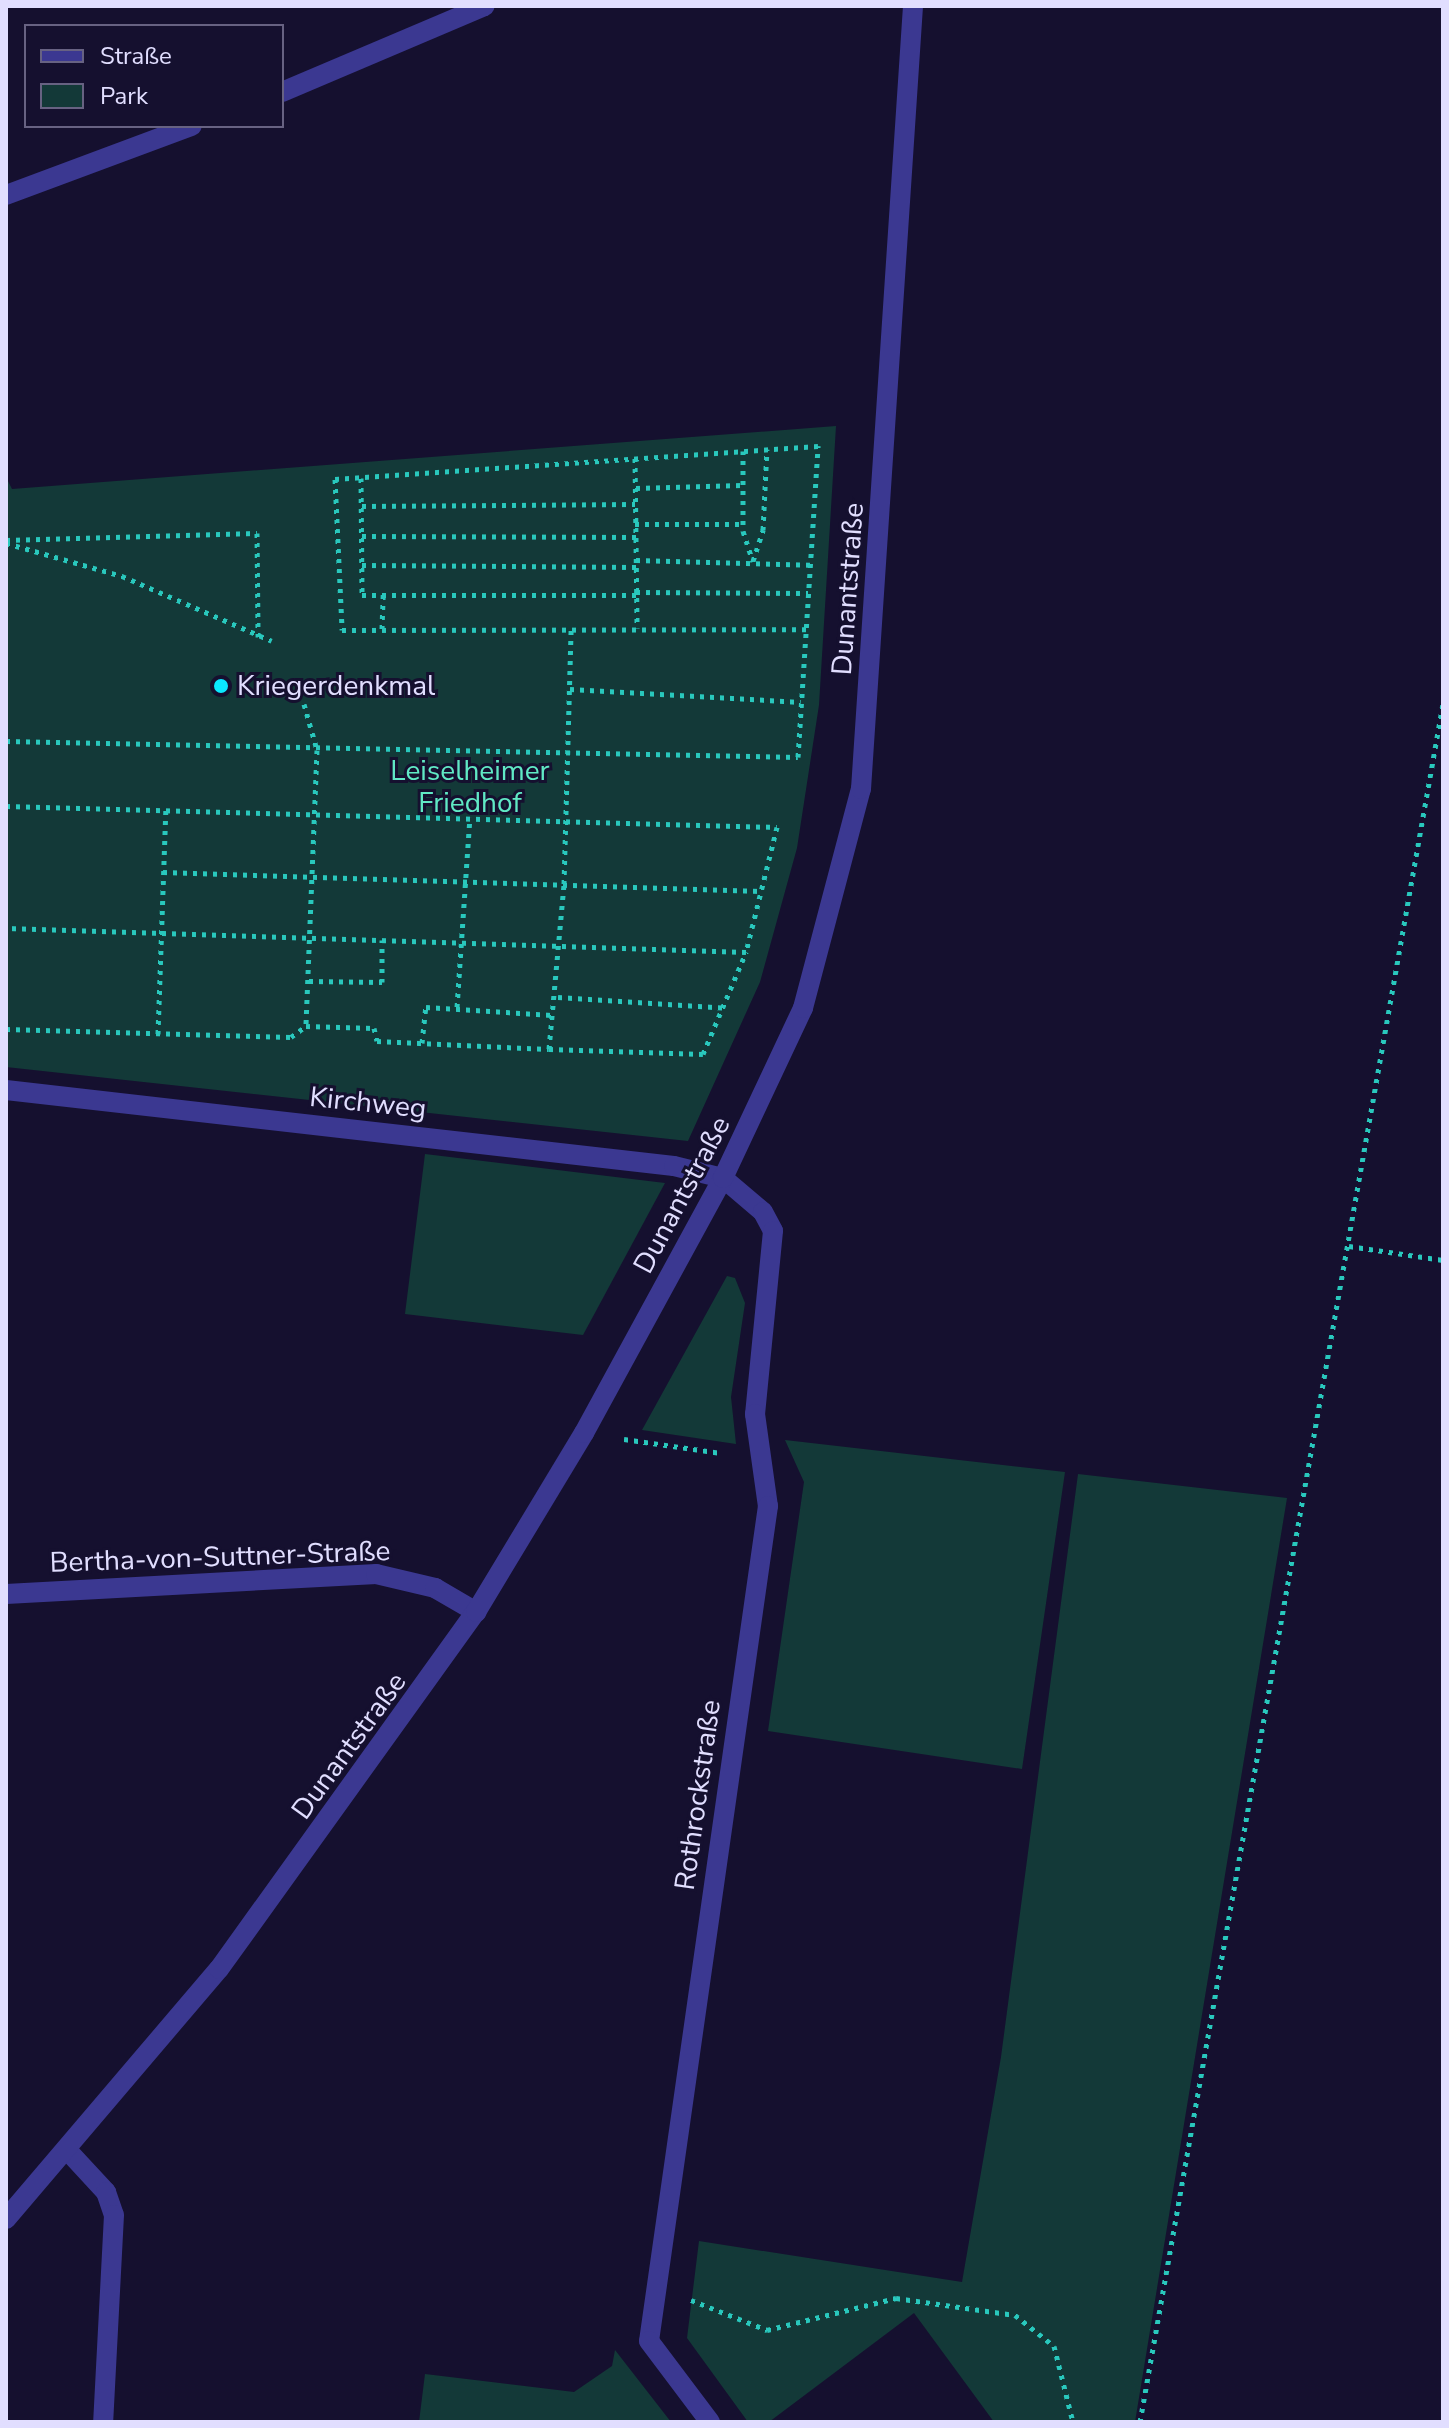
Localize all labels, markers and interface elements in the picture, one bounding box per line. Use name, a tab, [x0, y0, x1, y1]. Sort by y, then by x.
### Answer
legend	[24, 24, 284, 128]
text: Straße	[100, 40, 172, 72]
text: Park	[100, 80, 148, 112]
street label: Dunantstraße	[825, 502, 871, 676]
place label: Kriegerdenkmal	[237, 669, 435, 703]
marker: Kriegerdenkmal	[212, 677, 230, 695]
park label: Leiselheimer Friedhof	[390, 754, 550, 820]
street label: Kirchweg	[308, 1080, 428, 1126]
street label: Dunantstraße	[627, 1111, 737, 1279]
street label: Bertha-von-Suttner-Straße	[49, 1534, 391, 1580]
street label: Dunantstraße	[285, 1666, 413, 1826]
street label: Rothrockstraße	[668, 1698, 728, 1892]

